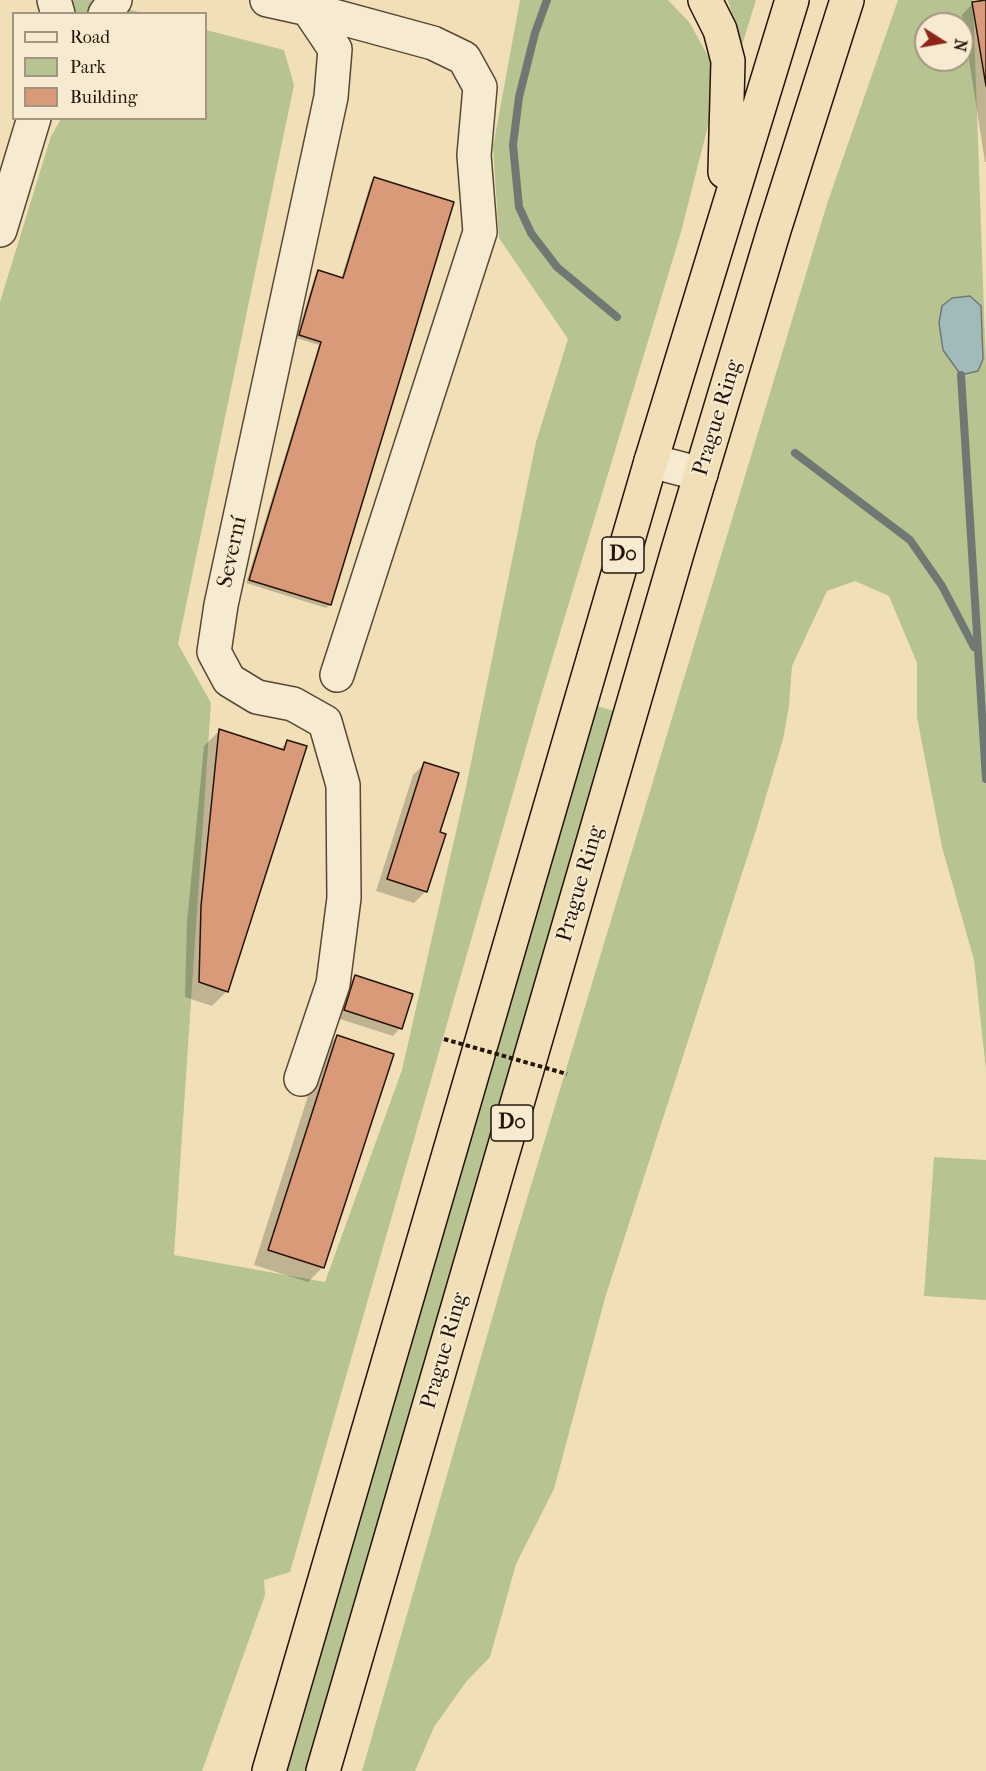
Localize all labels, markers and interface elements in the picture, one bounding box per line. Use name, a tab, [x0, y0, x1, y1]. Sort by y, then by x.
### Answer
legend	[12, 12, 207, 120]
north arrow	[914, 12, 974, 72]
text: Road	[70, 27, 110, 48]
text: N	[950, 37, 971, 53]
text: Park	[70, 57, 106, 78]
text: Building	[70, 87, 137, 108]
street label: Prague Ring	[688, 357, 748, 479]
street label: Severní	[213, 514, 253, 590]
road number: D0	[602, 537, 644, 573]
street label: Prague Ring	[552, 823, 610, 945]
road number: D0	[491, 1105, 533, 1141]
street label: Prague Ring	[416, 1290, 474, 1412]

